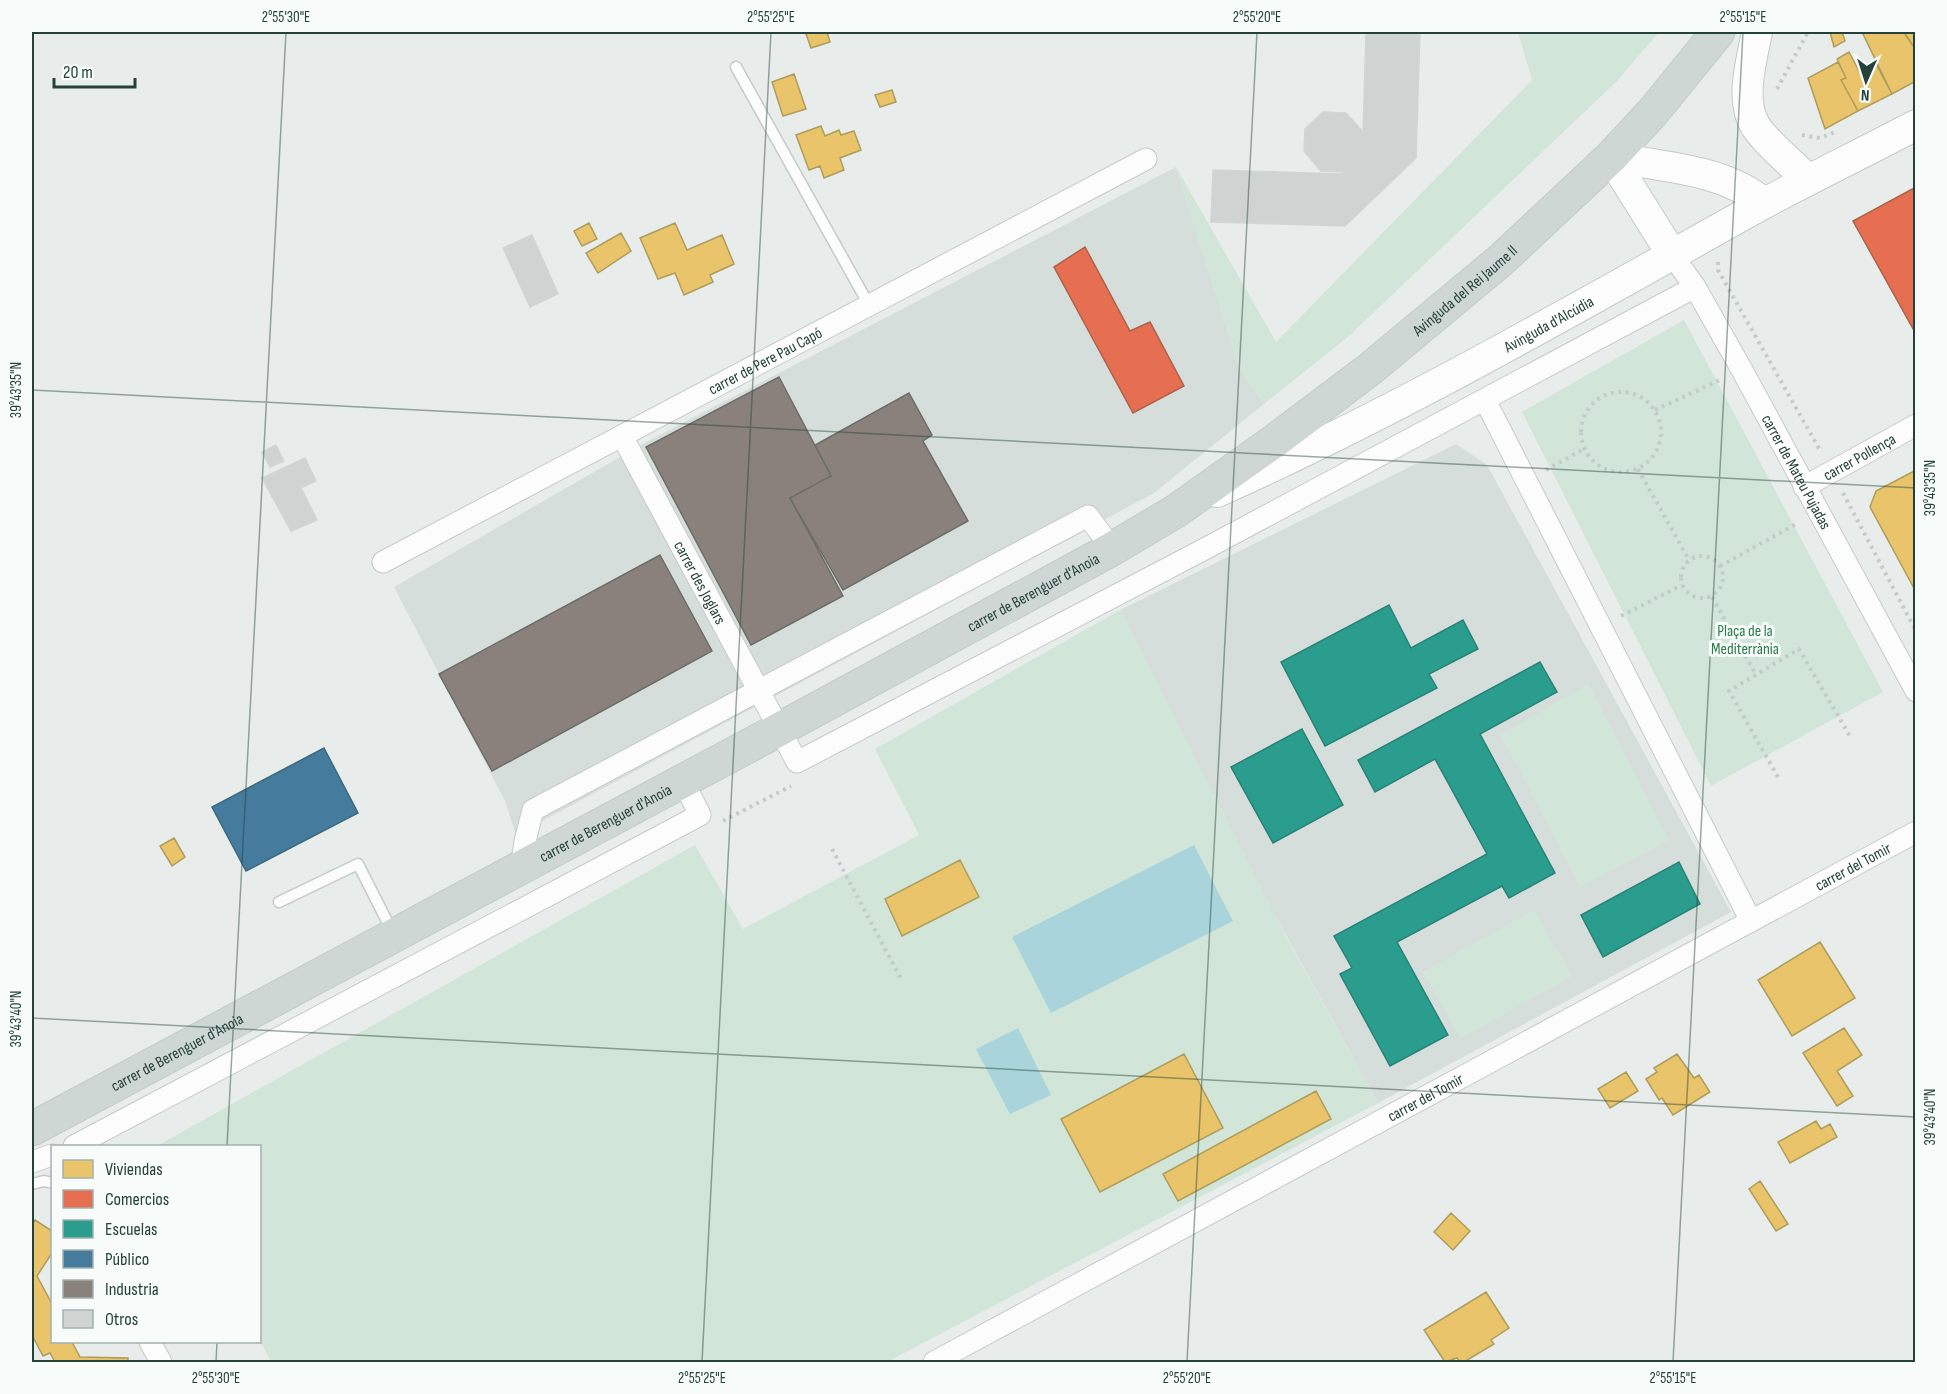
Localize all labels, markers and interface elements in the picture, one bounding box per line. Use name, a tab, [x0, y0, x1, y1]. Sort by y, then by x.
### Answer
text: 2°55'30"E	[262, 8, 310, 27]
text: 2°55'25"E	[747, 8, 795, 27]
text: 2°55'20"E	[1233, 8, 1281, 27]
text: 2°55'15"E	[1720, 8, 1766, 27]
scale bar	[54, 51, 135, 89]
north arrow	[1836, 51, 1896, 111]
text: 20 m	[63, 62, 93, 83]
text: N	[1861, 85, 1870, 104]
street label: Avinguda del Rei Jaume II	[1409, 242, 1522, 341]
street label: Avinguda d'Alcúdia	[1500, 293, 1597, 358]
street label: carrer de Pere Pau Capó	[706, 324, 826, 399]
text: 39°43'35"N	[7, 362, 26, 418]
street label: carrer de Mateu Pujadas	[1757, 412, 1835, 533]
street label: carrer Pollença	[1820, 430, 1899, 485]
text: 39°43'35"N	[1921, 460, 1940, 516]
street label: carrer des Joglars	[669, 538, 729, 628]
street label: carrer de Berenguer d'Anoia	[964, 550, 1103, 637]
park label: Plaça de la Mediterrània	[1711, 622, 1779, 659]
street label: carrer de Berenguer d'Anoia	[536, 781, 675, 867]
street label: carrer del Tomir	[1812, 839, 1895, 896]
text: 39°43'40"N	[7, 991, 26, 1047]
street label: carrer de Berenguer d'Anoia	[108, 1010, 247, 1096]
street label: carrer del Tomir	[1385, 1070, 1467, 1126]
text: 39°43'40"N	[1921, 1089, 1940, 1145]
legend	[51, 1145, 261, 1343]
text: Viviendas	[105, 1159, 163, 1180]
text: Comercios	[105, 1189, 169, 1210]
text: Escuelas	[105, 1219, 158, 1240]
text: Público	[105, 1249, 149, 1270]
text: Industria	[105, 1279, 159, 1300]
text: Otros	[105, 1309, 138, 1330]
text: 2°55'30"E	[192, 1369, 240, 1388]
text: 2°55'25"E	[678, 1369, 726, 1388]
text: 2°55'20"E	[1163, 1369, 1211, 1388]
text: 2°55'15"E	[1650, 1369, 1696, 1388]

